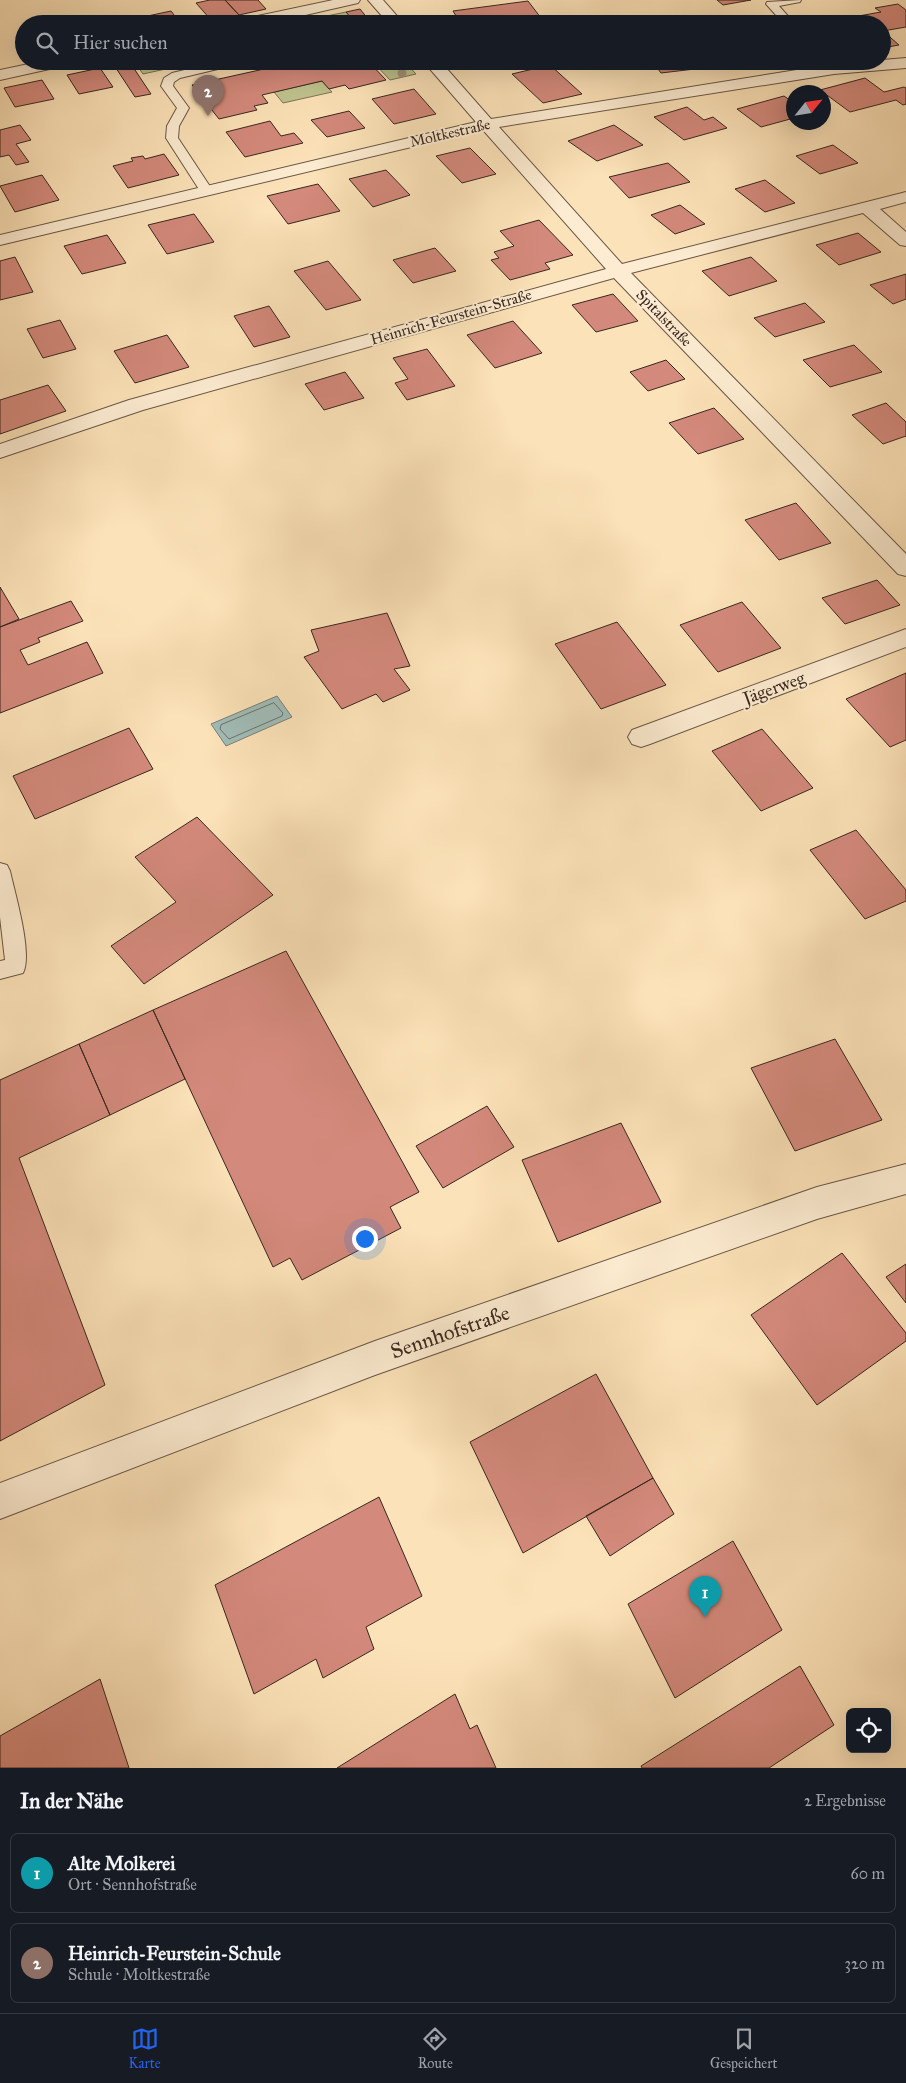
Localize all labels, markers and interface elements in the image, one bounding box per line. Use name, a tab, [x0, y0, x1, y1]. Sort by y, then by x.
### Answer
search box	[15, 15, 891, 70]
icon: search	[33, 29, 61, 57]
text: Hier suchen	[73, 31, 167, 54]
pin: 2	[192, 75, 224, 116]
north arrow	[786, 85, 831, 130]
street label: Moltkestraße	[408, 115, 492, 151]
street label: Heinrich-Feurstein-Straße	[368, 285, 534, 349]
street label: Spitalstraße	[632, 286, 696, 350]
street label: Jägerweg	[738, 666, 809, 711]
your location	[352, 1226, 378, 1252]
street label: Sennhofstraße	[387, 1299, 513, 1365]
pin: 1	[689, 1576, 721, 1617]
map controls	[846, 1708, 891, 1753]
button: locate	[846, 1708, 891, 1753]
text: In der Nähe	[20, 1788, 123, 1814]
text: 2 Ergebnisse	[804, 1791, 886, 1810]
text: Alte Molkerei	[68, 1852, 175, 1875]
text: 1	[34, 1864, 40, 1883]
text: 60 m	[851, 1864, 885, 1883]
text: Ort · Sennhofstraße	[68, 1875, 197, 1894]
text: Heinrich-Feurstein-Schule	[68, 1942, 281, 1965]
text: 2	[33, 1954, 41, 1973]
text: 320 m	[845, 1954, 885, 1973]
text: Schule · Moltkestraße	[68, 1965, 210, 1984]
tab: Karte	[129, 2025, 160, 2072]
tab: Route	[418, 2025, 453, 2072]
tab: Gespeichert	[710, 2025, 777, 2072]

